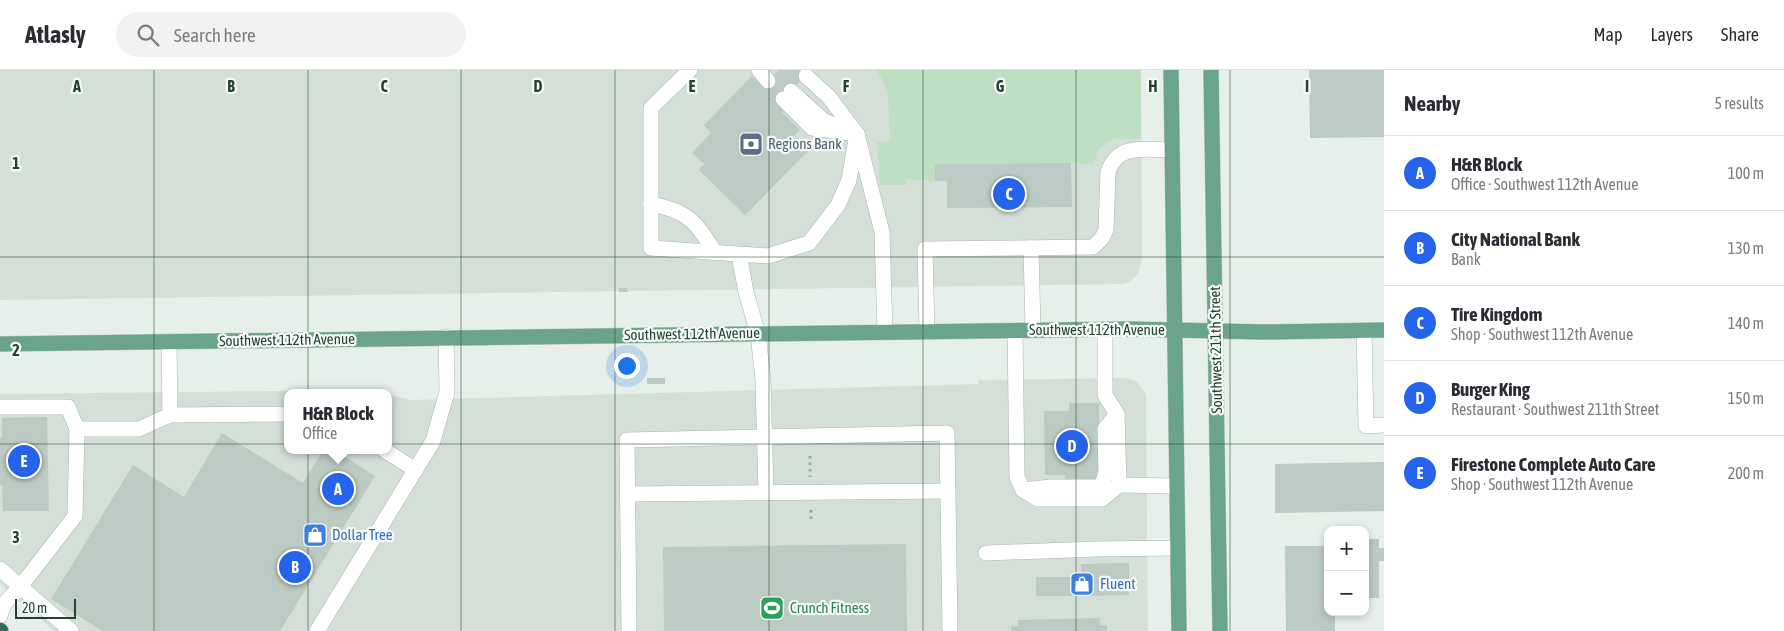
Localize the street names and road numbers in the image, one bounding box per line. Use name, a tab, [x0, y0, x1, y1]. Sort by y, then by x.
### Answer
street label: Southwest 211th Street	[1206, 286, 1225, 414]
street label: Southwest 112th Avenue	[1029, 321, 1165, 338]
street label: Southwest 112th Avenue	[624, 324, 760, 343]
street label: Southwest 112th Avenue	[219, 330, 355, 349]

